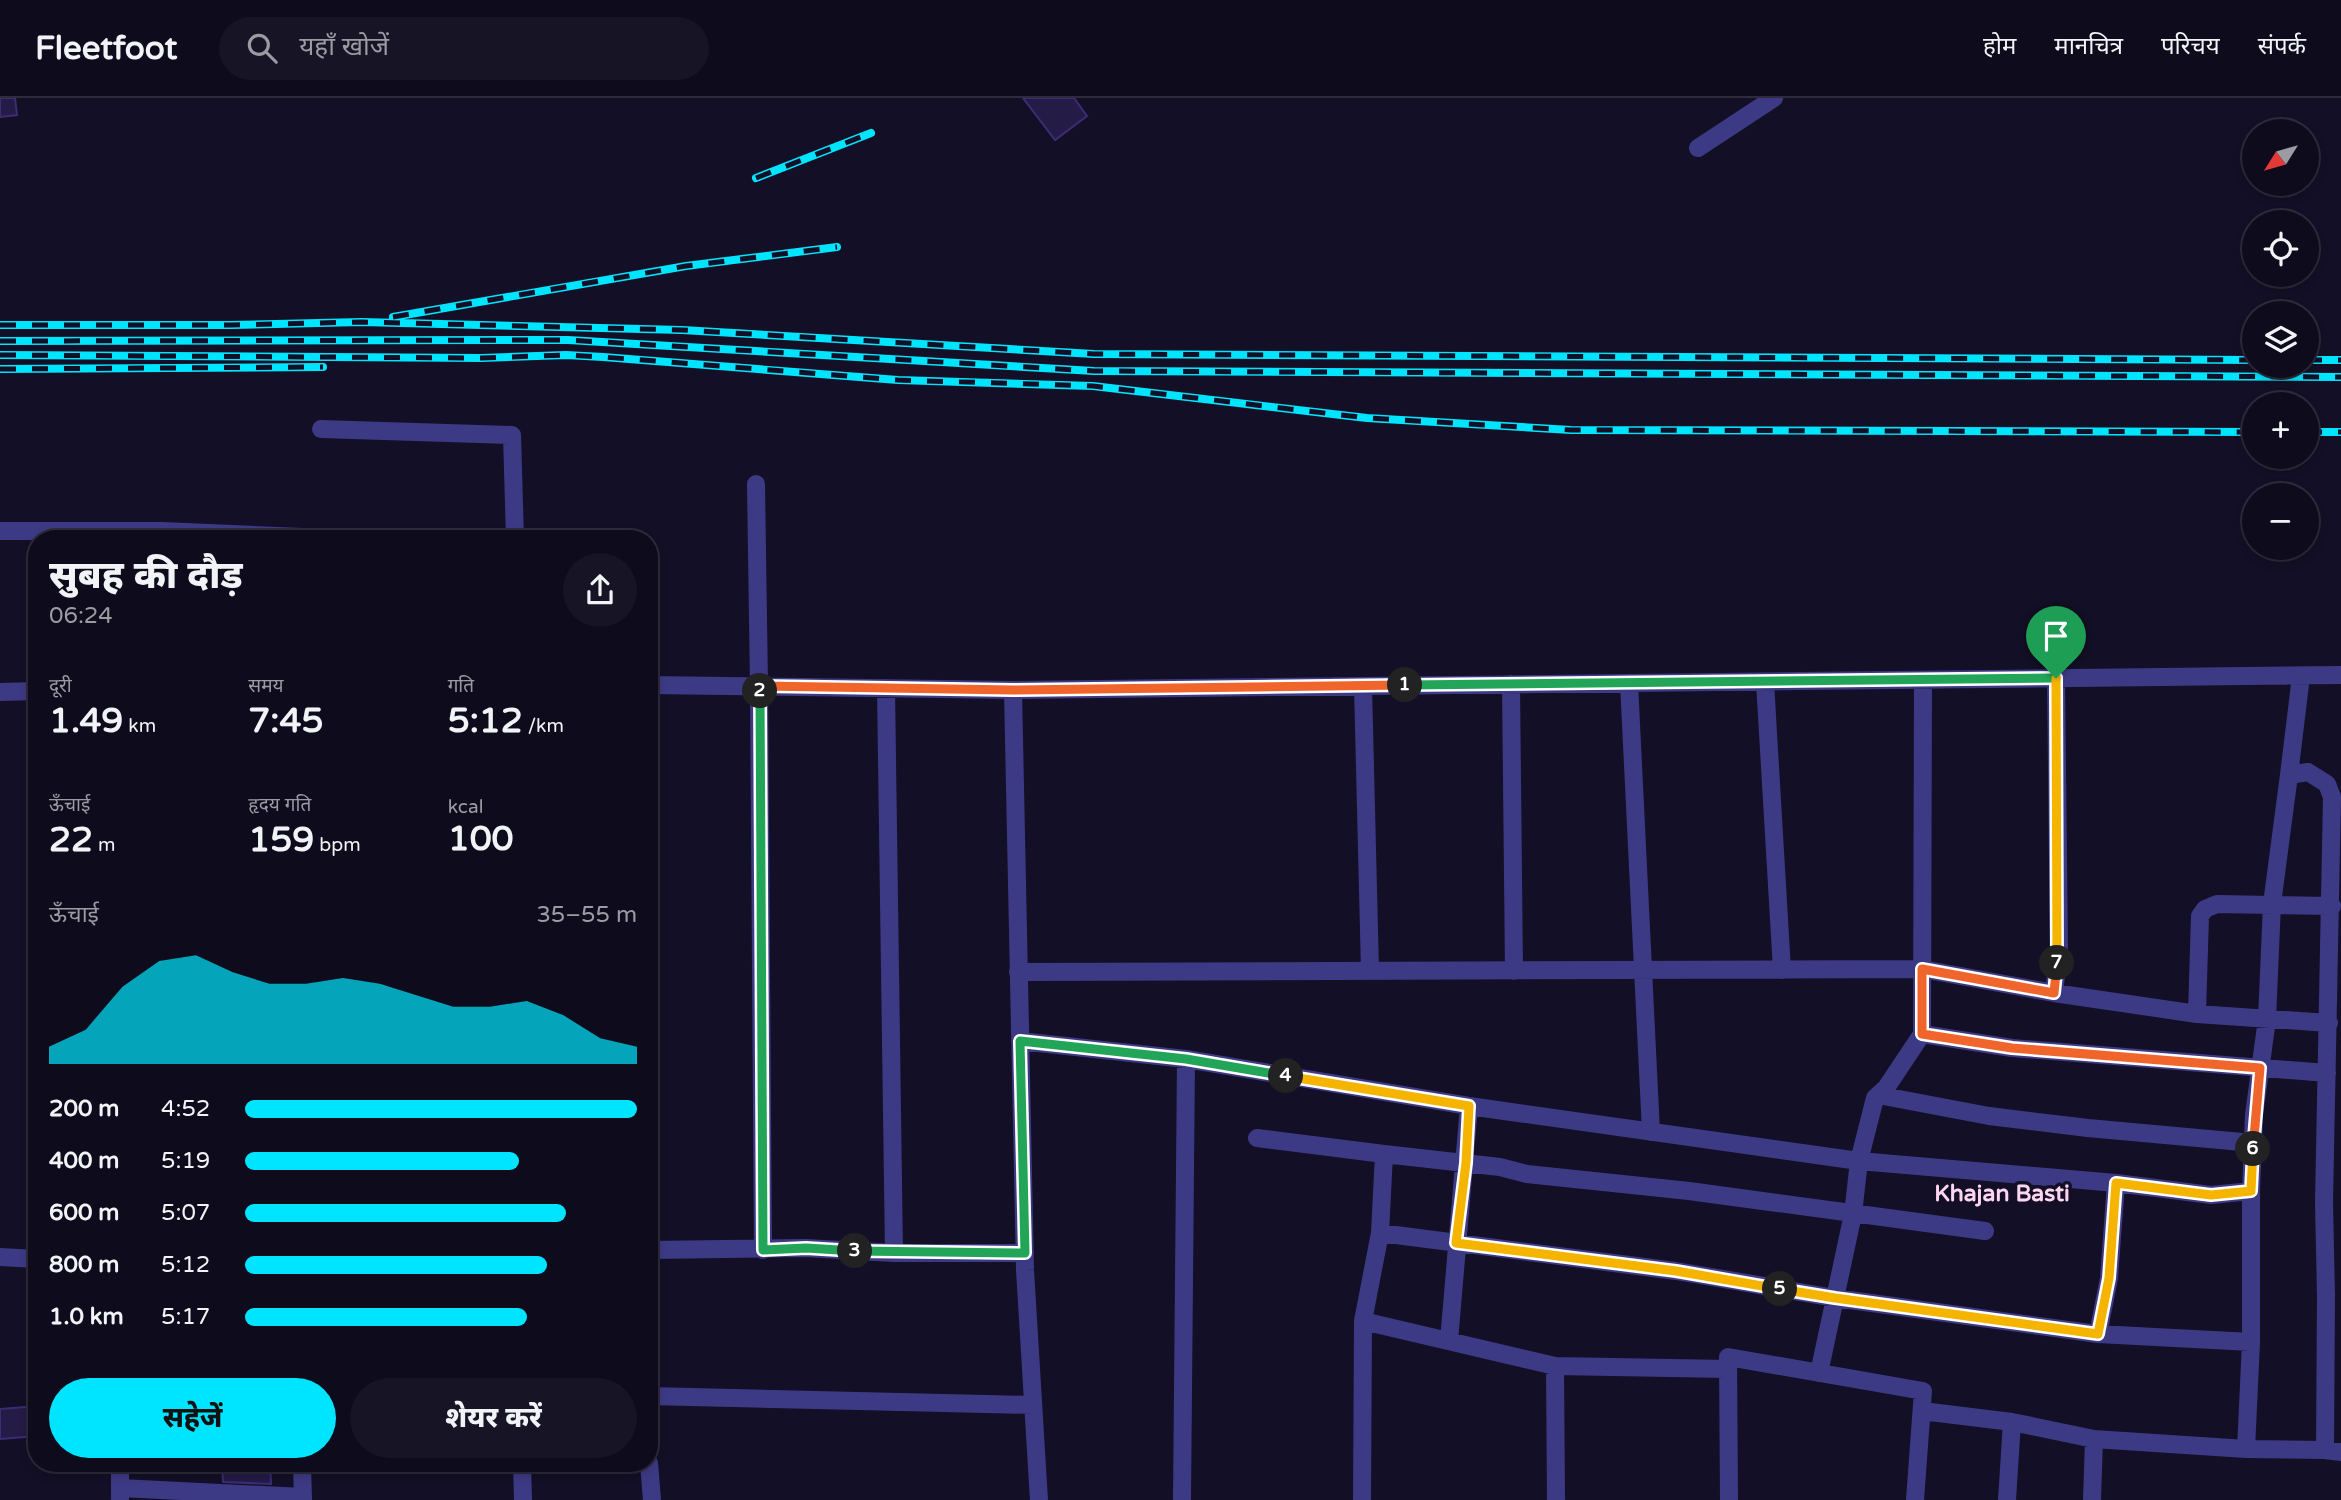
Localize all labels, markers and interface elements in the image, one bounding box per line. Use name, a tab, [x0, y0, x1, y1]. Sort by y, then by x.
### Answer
search box	[219, 17, 709, 80]
text: Fleetfoot	[35, 29, 177, 68]
icon: search	[243, 29, 281, 67]
text: यहाँ खोजें	[299, 31, 389, 62]
text: होम	[1983, 32, 2016, 61]
text: मानचित्र	[2054, 32, 2123, 61]
text: परिचय	[2161, 32, 2220, 61]
text: संपर्क	[2258, 32, 2306, 61]
north arrow	[2242, 119, 2319, 196]
map controls	[2242, 119, 2319, 560]
button: locate	[2242, 210, 2319, 287]
button: layers	[2242, 301, 2319, 378]
button: +	[2242, 392, 2319, 469]
button: −	[2242, 483, 2319, 560]
text: सुबह की दौड़	[49, 553, 243, 599]
button: share	[563, 553, 637, 627]
text: 06:24	[49, 602, 113, 630]
pin	[2026, 606, 2086, 678]
icon: arrive	[2037, 617, 2075, 655]
pin: 1	[1388, 668, 1422, 702]
text: 1	[1399, 673, 1410, 695]
pin: 2	[742, 674, 778, 708]
text: दूरी	[49, 675, 72, 697]
text: समय	[248, 675, 284, 697]
text: गति	[448, 675, 474, 697]
text: 2	[754, 679, 765, 701]
text: 1.49	[49, 700, 123, 742]
text: 7:45	[248, 700, 323, 742]
text: 5:12	[448, 700, 523, 742]
text: km	[123, 715, 156, 737]
text: /km	[523, 715, 564, 737]
text: ऊँचाई	[49, 794, 90, 816]
text: हृदय गति	[248, 794, 311, 816]
text: kcal	[448, 796, 483, 818]
text: 100	[448, 818, 514, 860]
text: 22	[49, 819, 93, 861]
text: 159	[248, 819, 314, 861]
text: m	[93, 834, 115, 856]
text: bpm	[314, 834, 361, 856]
text: ऊँचाई	[49, 901, 99, 929]
text: 35–55 m	[536, 901, 637, 929]
pin: 7	[2039, 946, 2074, 980]
text: 7	[2051, 951, 2062, 973]
pin: 4	[1268, 1058, 1304, 1094]
text: 4	[1280, 1064, 1291, 1086]
text: 200 m	[49, 1095, 119, 1123]
text: 4:52	[161, 1095, 210, 1123]
pin: 6	[2236, 1132, 2270, 1166]
text: 6	[2247, 1137, 2258, 1159]
text: 400 m	[49, 1147, 119, 1175]
text: 5:19	[161, 1147, 210, 1175]
district label: Khajan Basti	[1934, 1180, 2070, 1208]
text: 600 m	[49, 1199, 119, 1227]
text: 5:07	[161, 1199, 210, 1227]
pin: 3	[838, 1234, 872, 1268]
text: 3	[849, 1239, 860, 1261]
text: 800 m	[49, 1251, 119, 1279]
text: 5:12	[161, 1251, 210, 1279]
pin: 5	[1762, 1272, 1798, 1306]
text: 5	[1774, 1277, 1785, 1299]
text: 1.0 km	[49, 1303, 124, 1331]
text: 5:17	[161, 1303, 210, 1331]
button: सहेजें	[49, 1378, 336, 1458]
button: शेयर करें	[350, 1378, 637, 1458]

